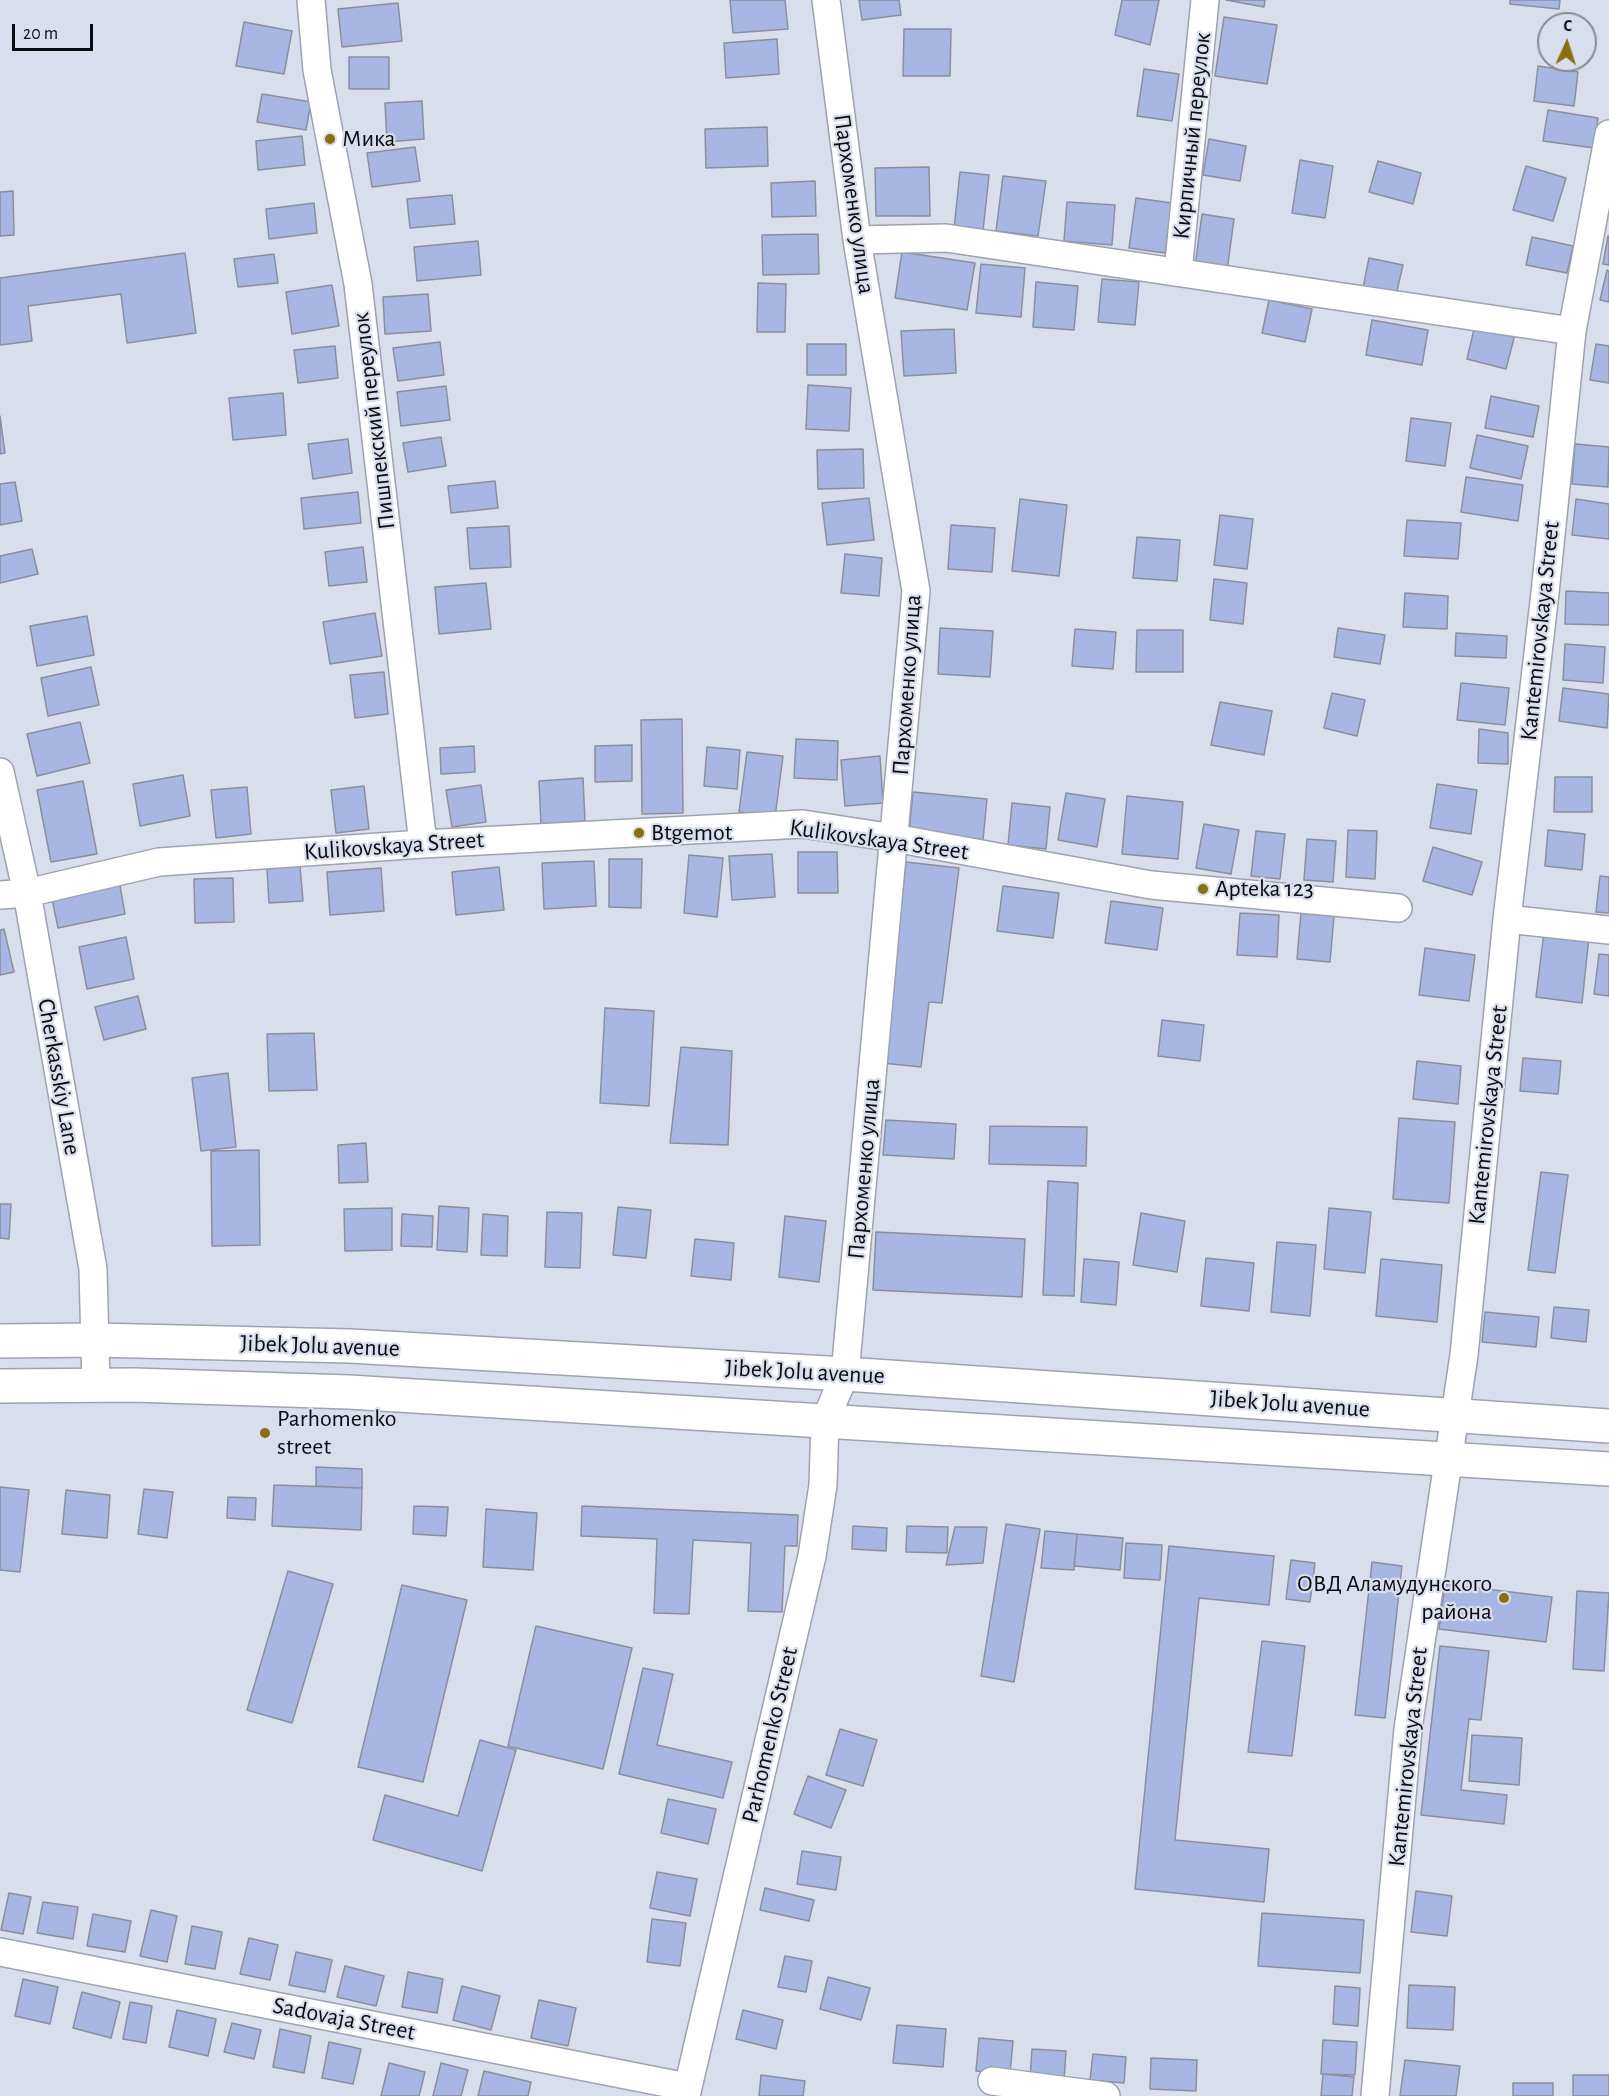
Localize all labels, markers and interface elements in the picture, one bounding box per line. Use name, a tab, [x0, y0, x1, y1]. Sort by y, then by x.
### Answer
scale bar	[15, 12, 96, 50]
north arrow	[1537, 12, 1597, 72]
text: С	[1563, 18, 1573, 34]
text: 20 m	[23, 25, 58, 43]
street label: Кирпичный переулок	[1167, 31, 1217, 241]
street label: Пархоменко улица	[827, 112, 881, 296]
place label: Мика	[342, 125, 395, 153]
marker: Мика	[323, 132, 337, 146]
street label: Пишпекский переулок	[346, 311, 402, 531]
street label: Kantemirovskaya Street	[1514, 520, 1566, 742]
street label: Пархоменко улица	[886, 593, 928, 777]
street label: Kulikovskaya Street	[788, 813, 970, 867]
place label: Btgemot	[651, 819, 732, 847]
street label: Kulikovskaya Street	[303, 825, 485, 867]
marker: Btgemot	[632, 826, 646, 840]
place label: Apteka 123	[1215, 875, 1314, 903]
marker: Apteka 123	[1196, 882, 1210, 896]
street label: Cherkasskiy Lane	[31, 997, 87, 1157]
street label: Kantemirovskaya Street	[1462, 1004, 1514, 1226]
street label: Пархоменко улица	[842, 1077, 886, 1261]
street label: Jibek Jolu avenue	[240, 1329, 400, 1363]
street label: Jibek Jolu avenue	[724, 1353, 886, 1391]
street label: Jibek Jolu avenue	[1209, 1384, 1371, 1424]
place label: Parhomenko street	[277, 1405, 396, 1461]
marker: Parhomenko street	[258, 1426, 272, 1440]
place label: ОВД Аламудунского района	[1297, 1570, 1492, 1626]
marker: ОВД Аламудунского района	[1497, 1591, 1511, 1605]
street label: Parhomenko Street	[736, 1644, 804, 1826]
street label: Kantemirovskaya Street	[1382, 1646, 1434, 1868]
street label: Sadovaja Street	[270, 1991, 418, 2047]

